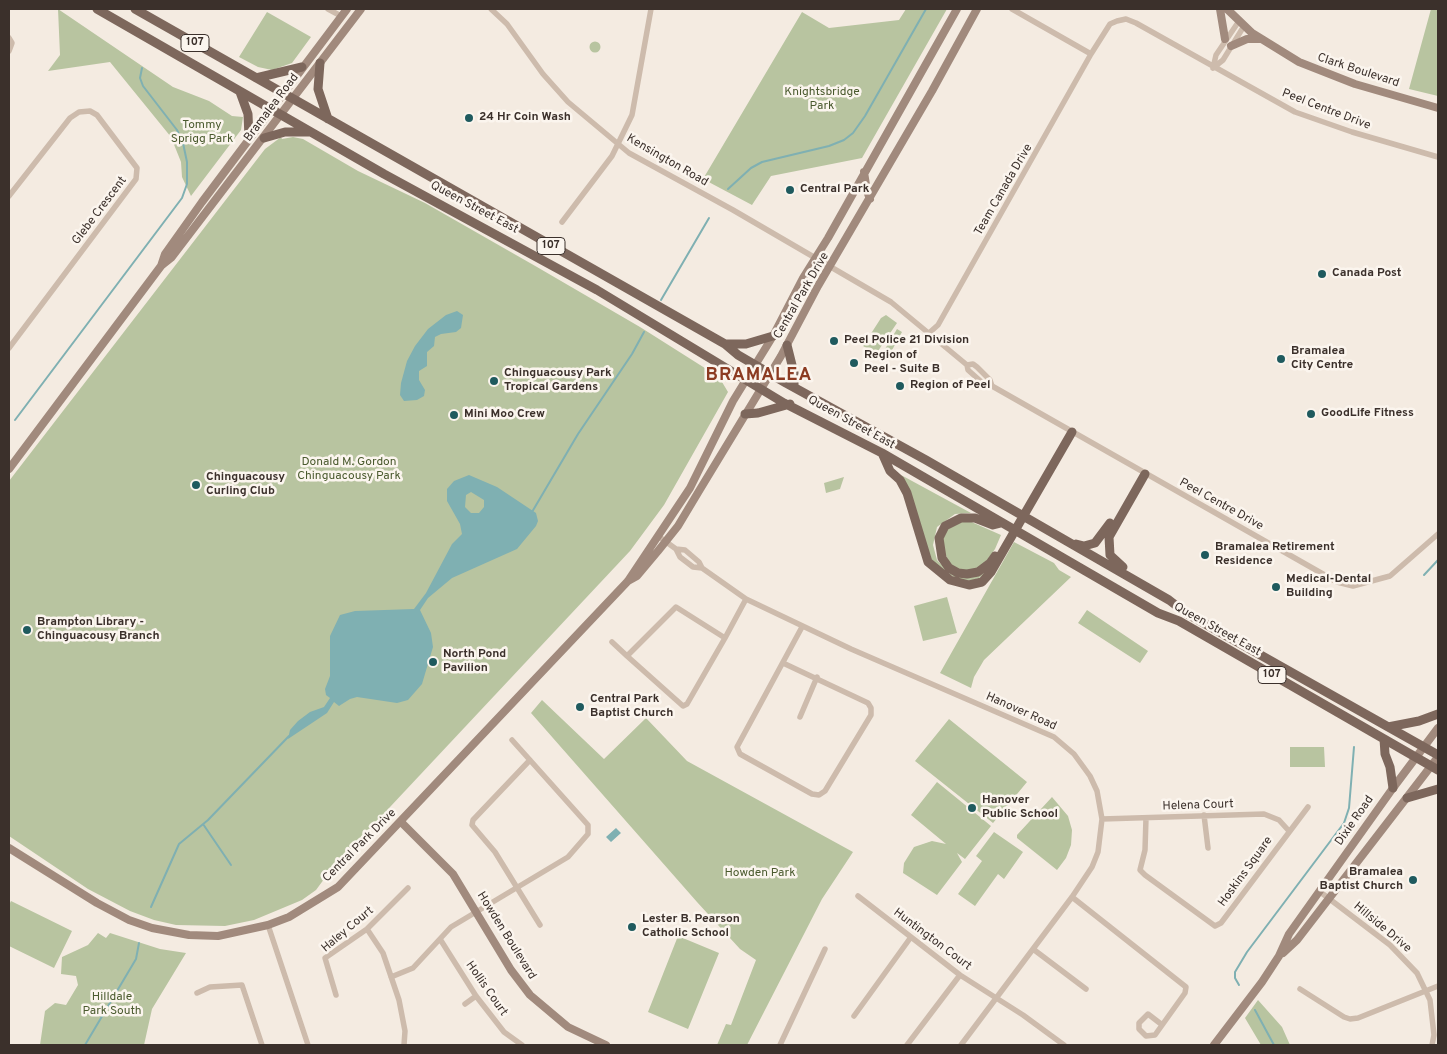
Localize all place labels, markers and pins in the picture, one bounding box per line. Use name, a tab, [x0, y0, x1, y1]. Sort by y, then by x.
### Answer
place label: 24 Hr Coin Wash	[479, 111, 571, 125]
marker: 24 Hr Coin Wash	[463, 112, 475, 124]
place label: Central Park	[800, 183, 869, 197]
marker: Central Park	[784, 184, 796, 196]
place label: Canada Post	[1332, 267, 1402, 281]
marker: Canada Post	[1316, 268, 1328, 280]
place label: Peel Police 21 Division	[844, 334, 969, 348]
marker: Peel Police 21 Division	[828, 335, 840, 347]
place label: Bramalea City Centre	[1291, 345, 1353, 373]
place label: Region of Peel - Suite B	[864, 349, 940, 377]
marker: Bramalea City Centre	[1275, 353, 1287, 365]
marker: Region of Peel - Suite B	[848, 357, 860, 369]
place label: Chinguacousy Park Tropical Gardens	[504, 367, 612, 395]
marker: Chinguacousy Park Tropical Gardens	[488, 375, 500, 387]
place label: Region of Peel	[910, 379, 991, 393]
marker: Region of Peel	[894, 380, 906, 392]
place label: GoodLife Fitness	[1321, 407, 1414, 421]
place label: Mini Moo Crew	[464, 408, 545, 422]
marker: GoodLife Fitness	[1305, 408, 1317, 420]
marker: Mini Moo Crew	[448, 409, 460, 421]
place label: Chinguacousy Curling Club	[206, 471, 285, 499]
marker: Chinguacousy Curling Club	[190, 479, 202, 491]
place label: Bramalea Retirement Residence	[1215, 541, 1335, 569]
marker: Bramalea Retirement Residence	[1199, 549, 1211, 561]
place label: Medical-Dental Building	[1286, 573, 1371, 601]
marker: Medical-Dental Building	[1270, 581, 1282, 593]
place label: Brampton Library - Chinguacousy Branch	[37, 616, 160, 644]
marker: Brampton Library - Chinguacousy Branch	[21, 624, 33, 636]
place label: North Pond Pavilion	[443, 648, 506, 676]
marker: North Pond Pavilion	[427, 656, 439, 668]
place label: Central Park Baptist Church	[590, 693, 673, 721]
marker: Central Park Baptist Church	[574, 701, 586, 713]
place label: Hanover Public School	[982, 794, 1058, 822]
marker: Hanover Public School	[966, 802, 978, 814]
place label: Bramalea Baptist Church	[1320, 866, 1403, 894]
marker: Bramalea Baptist Church	[1407, 874, 1419, 886]
place label: Lester B. Pearson Catholic School	[642, 913, 740, 941]
marker: Lester B. Pearson Catholic School	[626, 921, 638, 933]

